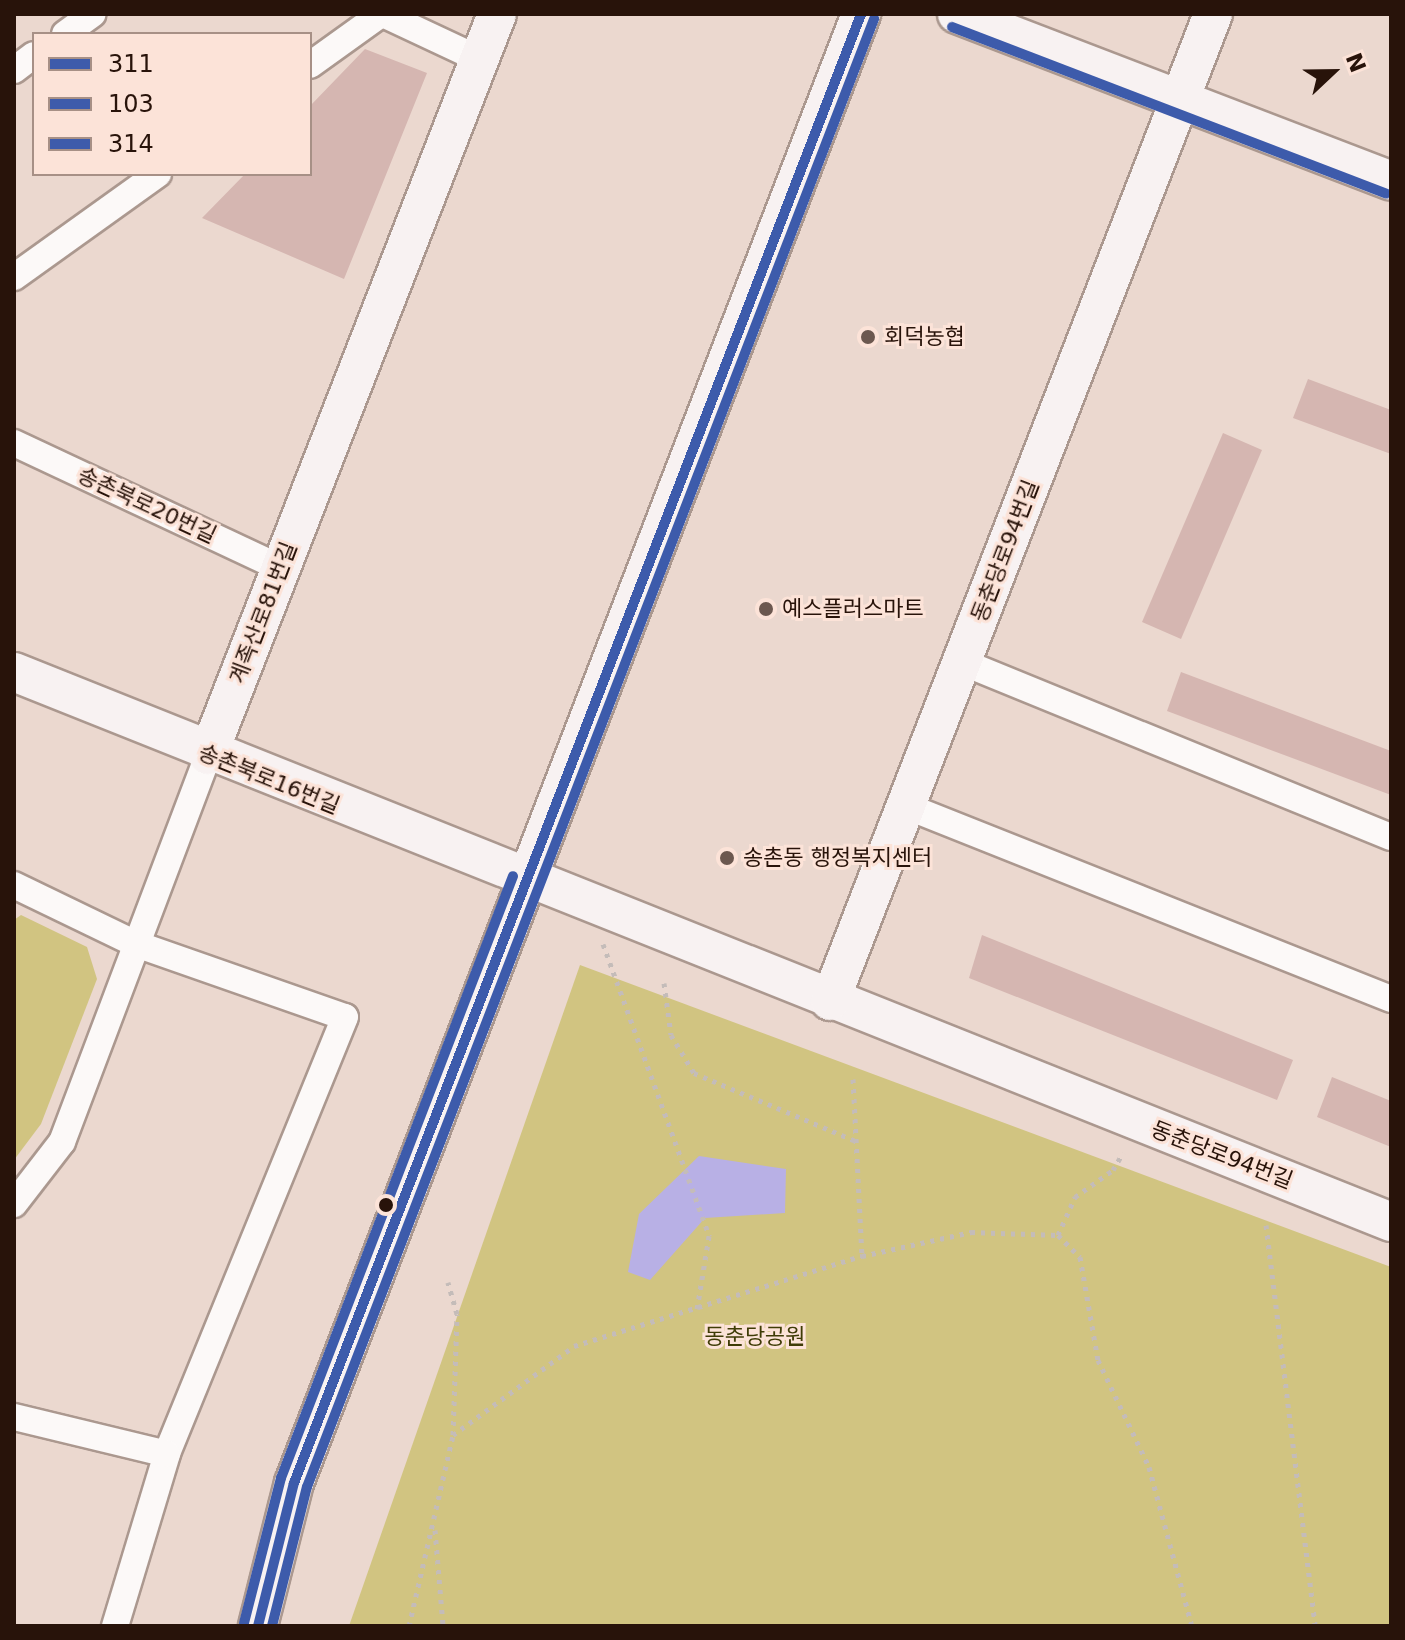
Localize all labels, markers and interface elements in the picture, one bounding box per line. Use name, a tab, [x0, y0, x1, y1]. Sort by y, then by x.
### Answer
legend	[32, 32, 312, 176]
north arrow	[1293, 32, 1373, 112]
text: 311	[108, 50, 154, 78]
text: N	[1341, 50, 1371, 76]
text: 103	[108, 90, 154, 118]
text: 314	[108, 130, 154, 158]
place label: 회덕농협	[884, 324, 965, 350]
marker: 회덕농협	[859, 328, 877, 346]
street label: 송촌북로20번길	[74, 461, 220, 549]
street label: 동춘당로94번길	[966, 477, 1044, 625]
street label: 계족산로81번길	[224, 539, 302, 687]
place label: 예스플러스마트	[782, 596, 924, 622]
marker: 예스플러스마트	[757, 600, 775, 618]
street label: 송촌북로16번길	[195, 739, 343, 819]
place label: 송촌동 행정복지센터	[743, 845, 932, 871]
marker: 송촌동 행정복지센터	[718, 849, 736, 867]
street label: 동춘당로94번길	[1148, 1116, 1296, 1194]
unlabelled marker	[378, 1197, 394, 1213]
park label: 동춘당공원	[704, 1324, 806, 1350]

